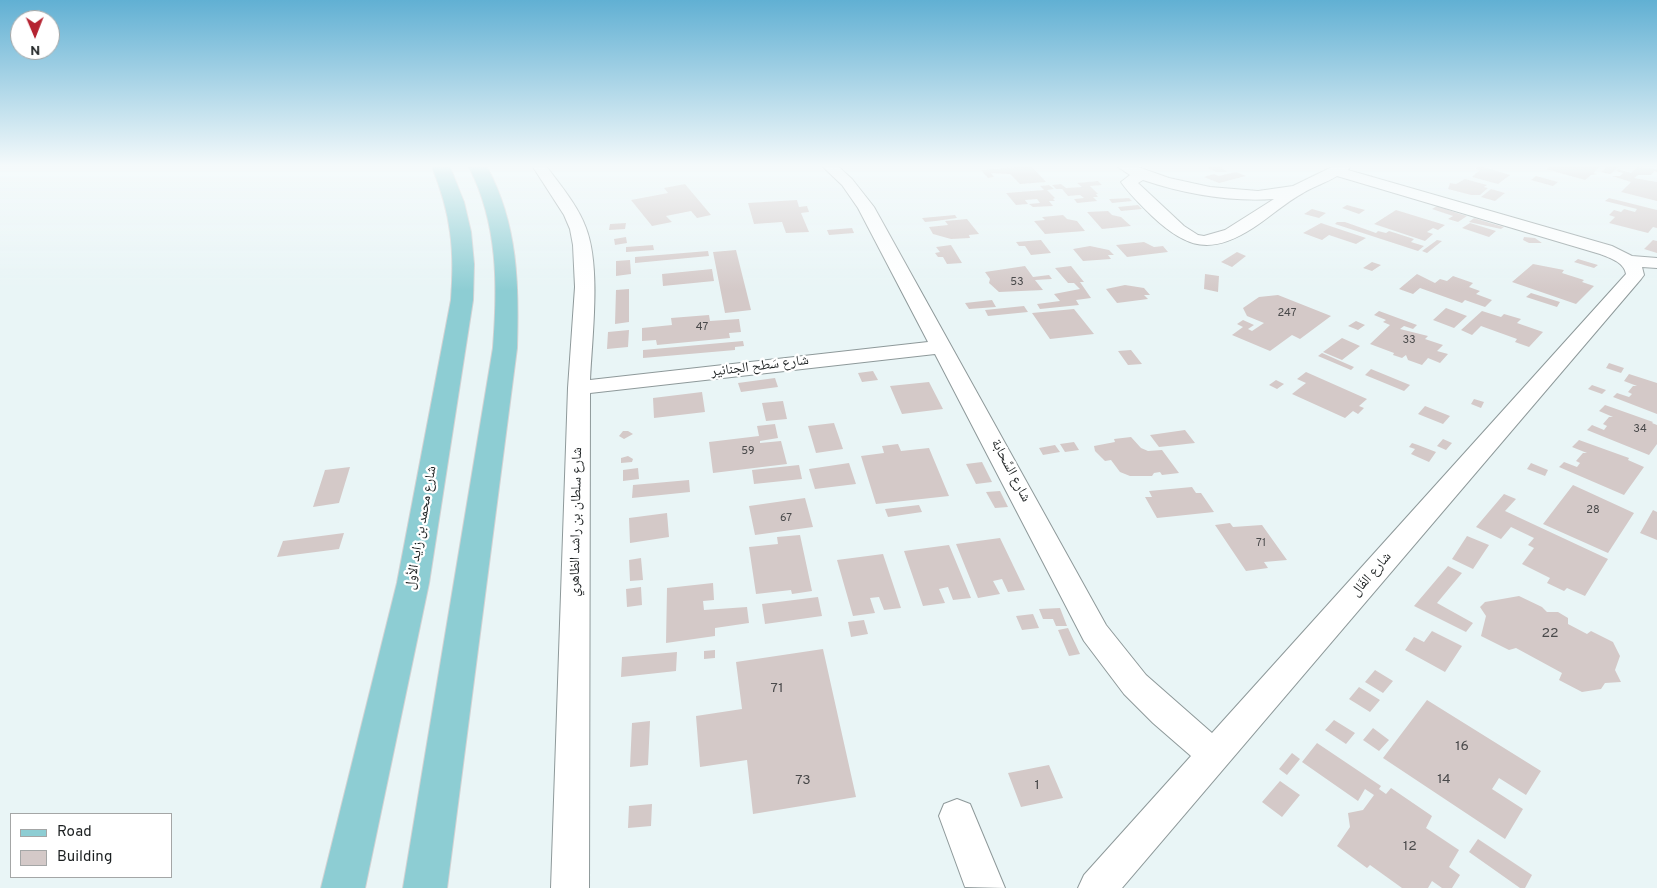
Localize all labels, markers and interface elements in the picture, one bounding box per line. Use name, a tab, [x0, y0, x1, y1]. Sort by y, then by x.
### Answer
north arrow	[10, 10, 60, 60]
text: N	[30, 41, 40, 58]
house number: 53	[1010, 276, 1024, 290]
house number: 247	[1277, 307, 1297, 321]
house number: 47	[696, 321, 708, 335]
house number: 33	[1402, 334, 1416, 348]
street label: شارع سَطح الجنانير	[710, 353, 810, 381]
house number: 34	[1633, 423, 1647, 437]
street label: شارع السَّحابة	[986, 437, 1034, 505]
house number: 59	[741, 445, 755, 459]
street label: شارع سلطان بن راشد الظاهري	[567, 447, 587, 597]
street label: شارع محمد بن زايد الأول	[403, 465, 441, 591]
house number: 28	[1586, 504, 1600, 518]
house number: 67	[780, 512, 792, 526]
house number: 71	[1256, 537, 1266, 551]
street label: شارع الفَال	[1348, 549, 1396, 601]
house number: 22	[1541, 626, 1559, 642]
house number: 71	[771, 681, 783, 697]
house number: 16	[1455, 739, 1469, 755]
house number: 14	[1437, 772, 1451, 788]
house number: 73	[795, 773, 811, 789]
house number: 1	[1034, 778, 1040, 794]
legend	[10, 813, 172, 878]
text: Road	[57, 823, 92, 842]
house number: 12	[1403, 839, 1417, 855]
text: Building	[57, 848, 112, 867]

